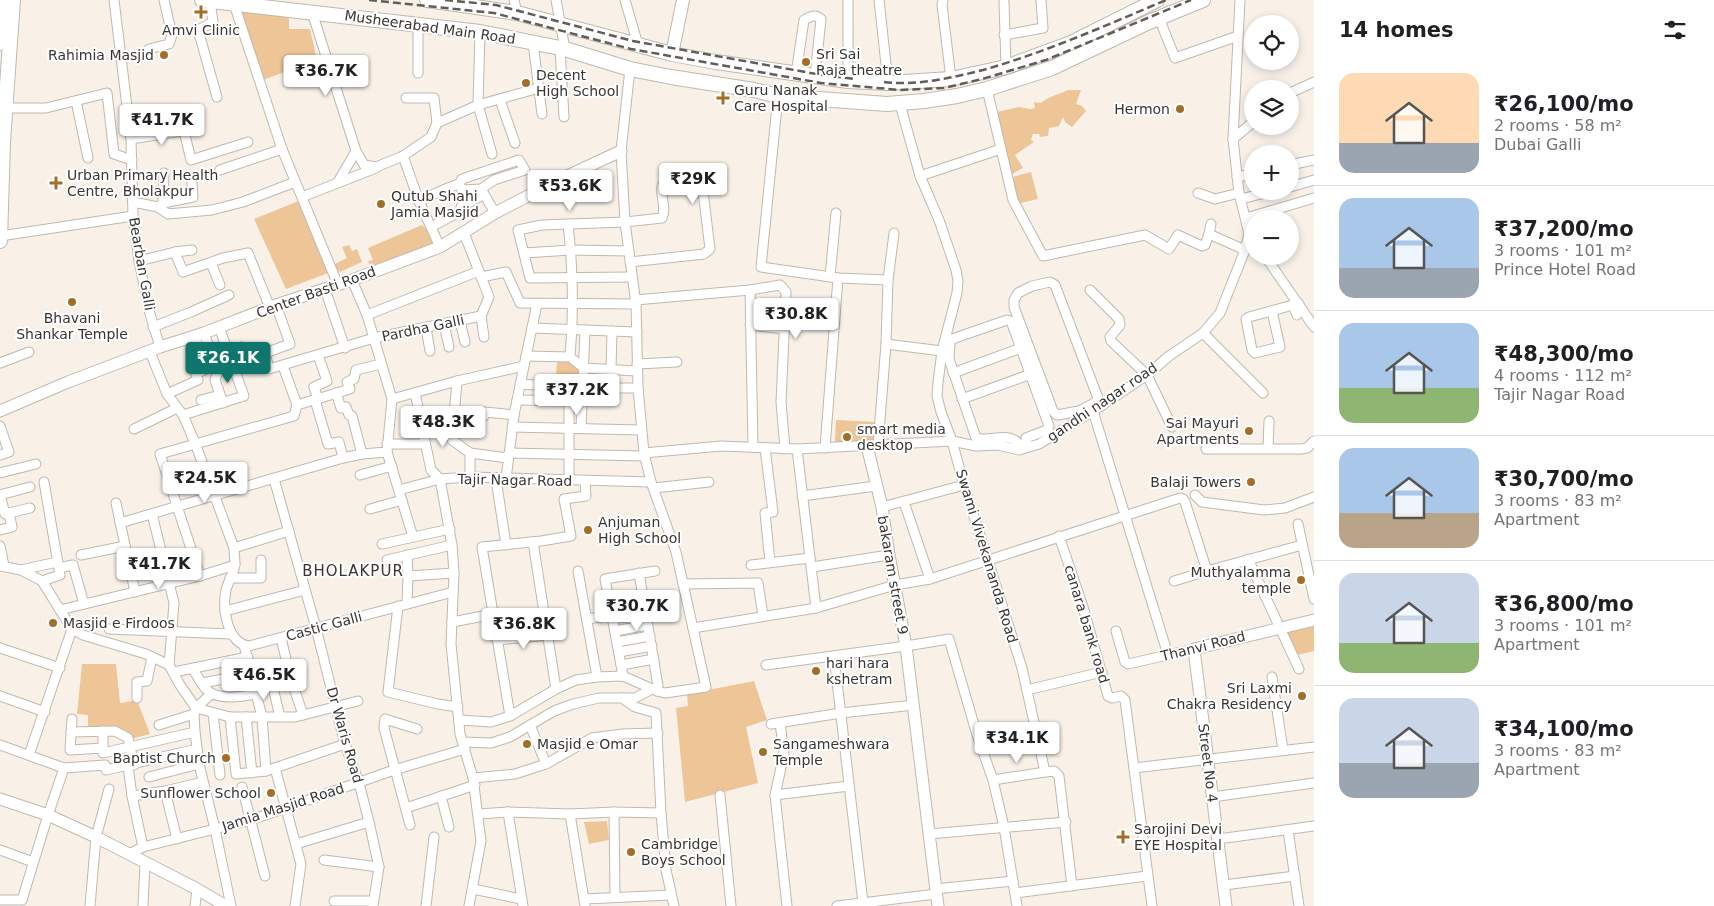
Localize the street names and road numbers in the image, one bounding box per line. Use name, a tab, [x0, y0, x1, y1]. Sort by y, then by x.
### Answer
street label: Musheerabad Main Road	[343, 7, 517, 47]
street label: Bearban Galli	[126, 216, 158, 312]
street label: Center Basti Road	[254, 263, 378, 321]
street label: Pardha Galli	[380, 311, 466, 345]
street label: gandhi nagar road	[1044, 359, 1160, 445]
street label: Swami Vivekananda Road	[953, 467, 1021, 645]
street label: Tajir Nagar Road	[457, 471, 572, 489]
street label: bakaram street 9	[875, 514, 911, 636]
street label: canara bank road	[1061, 563, 1113, 685]
street label: Castic Galli	[284, 608, 364, 644]
street label: Thanvi Road	[1158, 628, 1247, 664]
street label: Dr Waris Road	[324, 685, 366, 785]
street label: Street No 4	[1195, 723, 1221, 803]
street label: Jamia Masjid Road	[219, 780, 346, 835]

